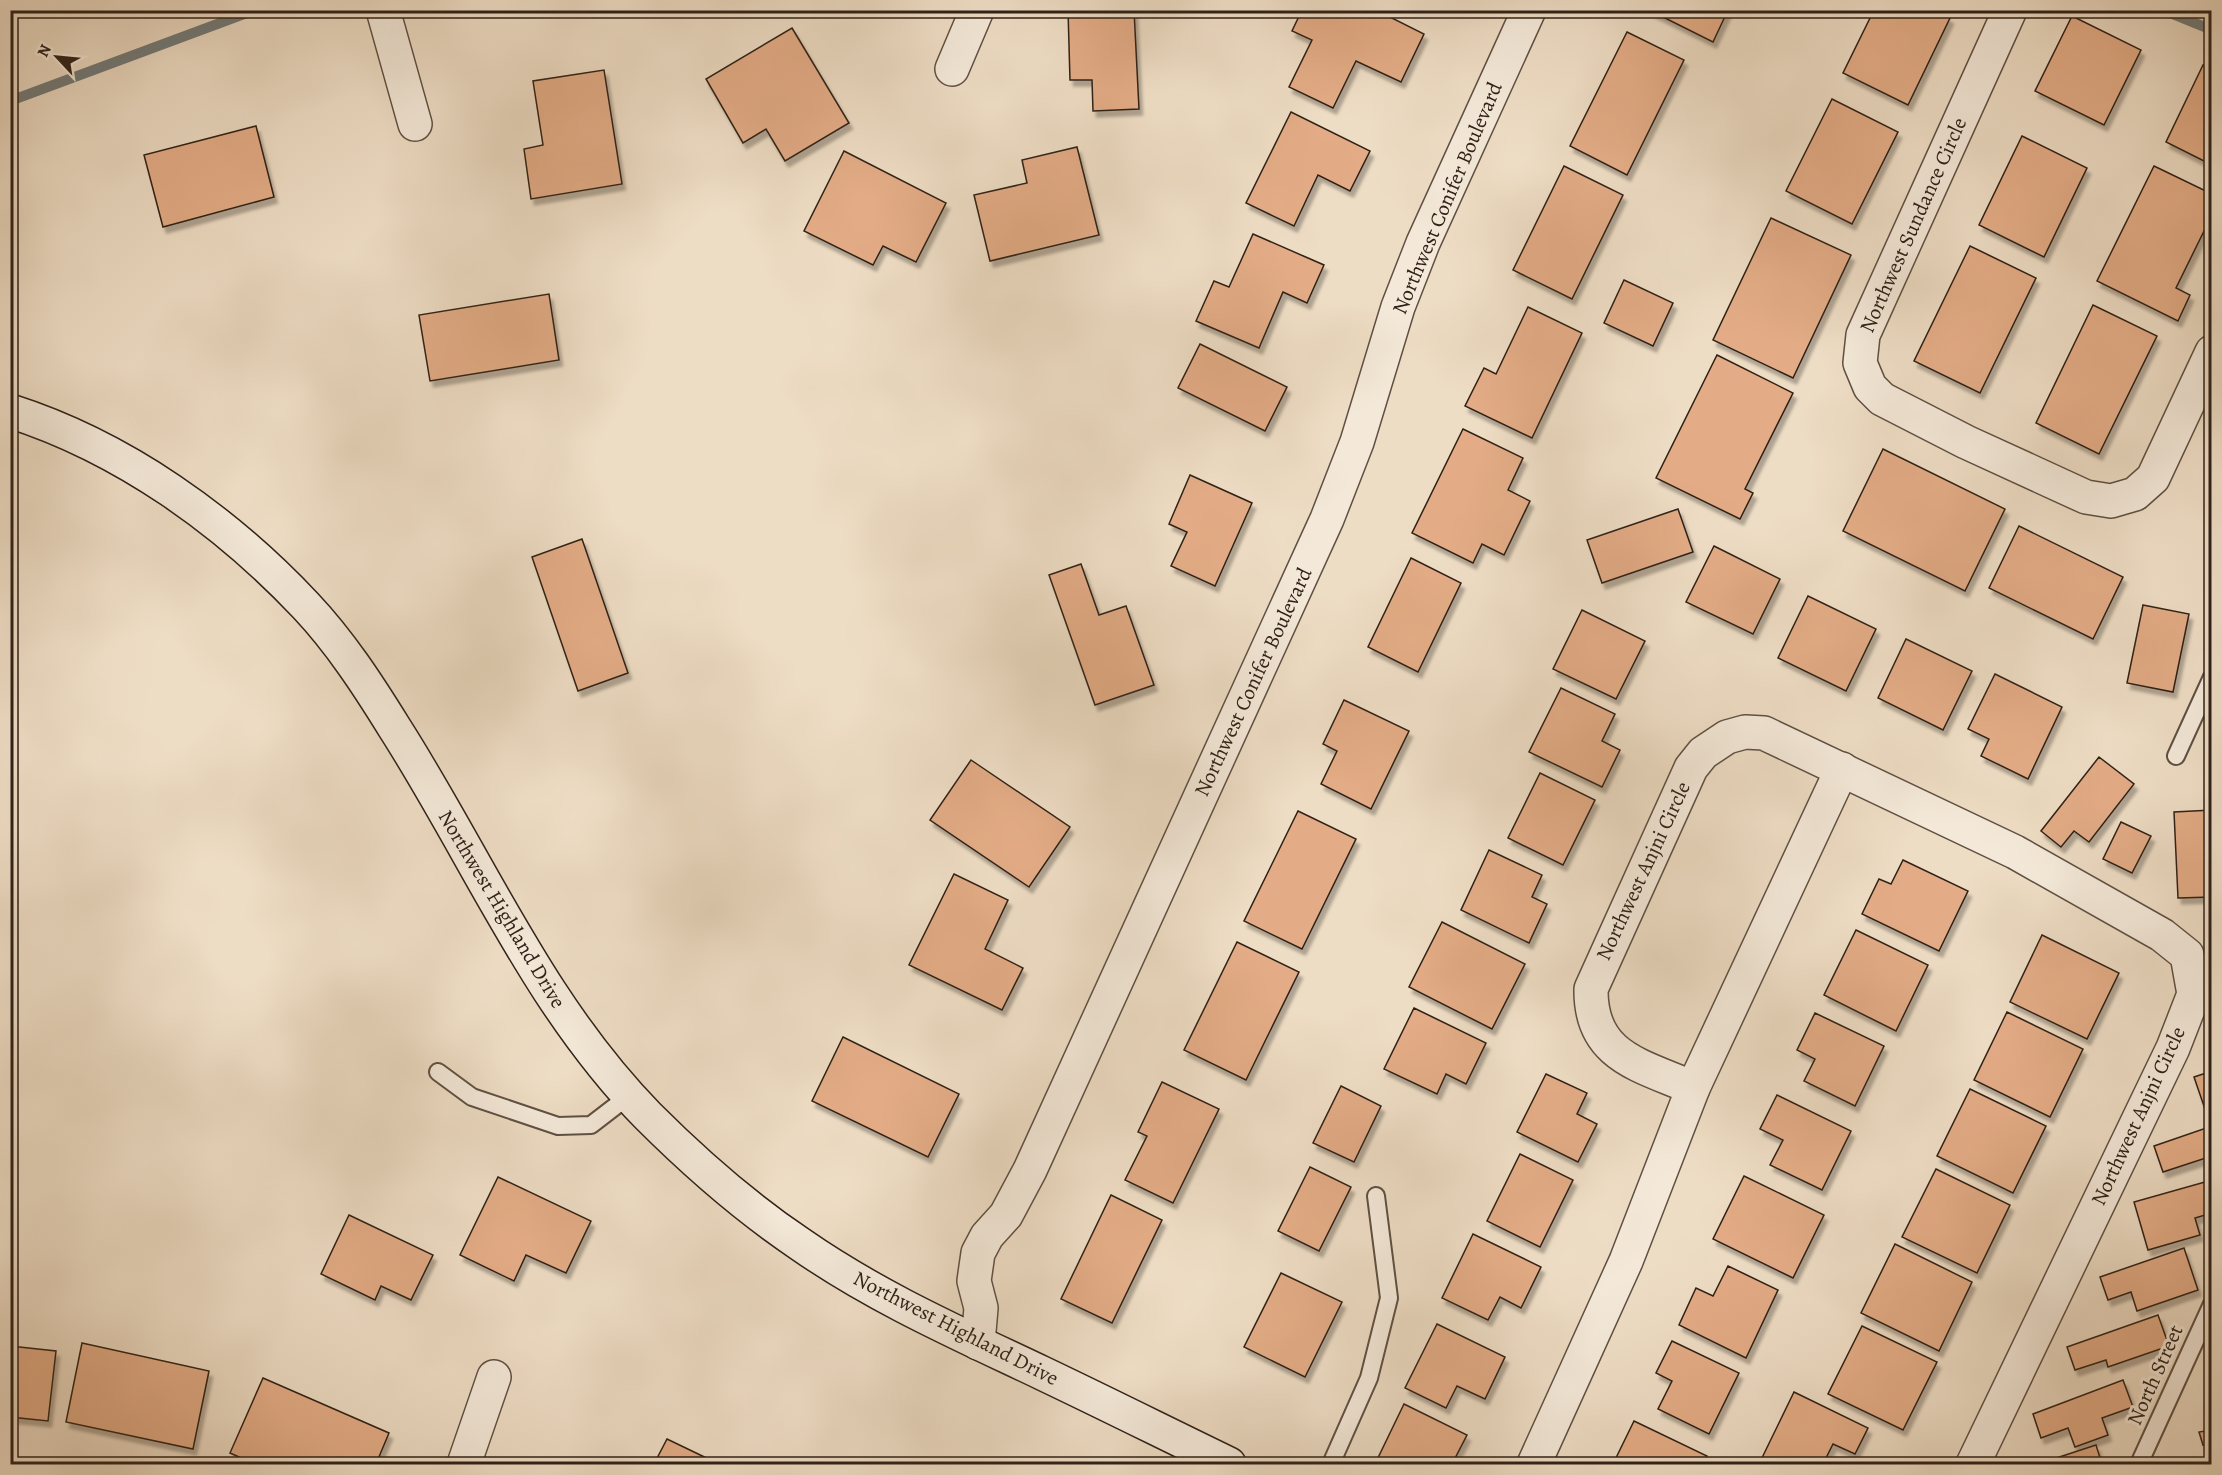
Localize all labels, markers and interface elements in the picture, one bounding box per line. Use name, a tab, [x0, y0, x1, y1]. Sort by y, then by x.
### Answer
north arrow	[27, 27, 87, 87]
text: N	[32, 40, 57, 61]
street label: Northwest Conifer Boulevard	[1385, 77, 1509, 318]
street label: Northwest Sundance Circle	[1853, 113, 1973, 337]
street label: Northwest Conifer Boulevard	[1188, 562, 1319, 801]
street label: Northwest Anjni Circle	[1589, 777, 1697, 965]
street label: Northwest Highland Drive	[432, 805, 572, 1013]
street label: Northwest Anjni Circle	[2084, 1022, 2192, 1210]
street label: Northwest Highland Drive	[849, 1264, 1063, 1392]
street label: North Street	[2120, 1320, 2190, 1430]

